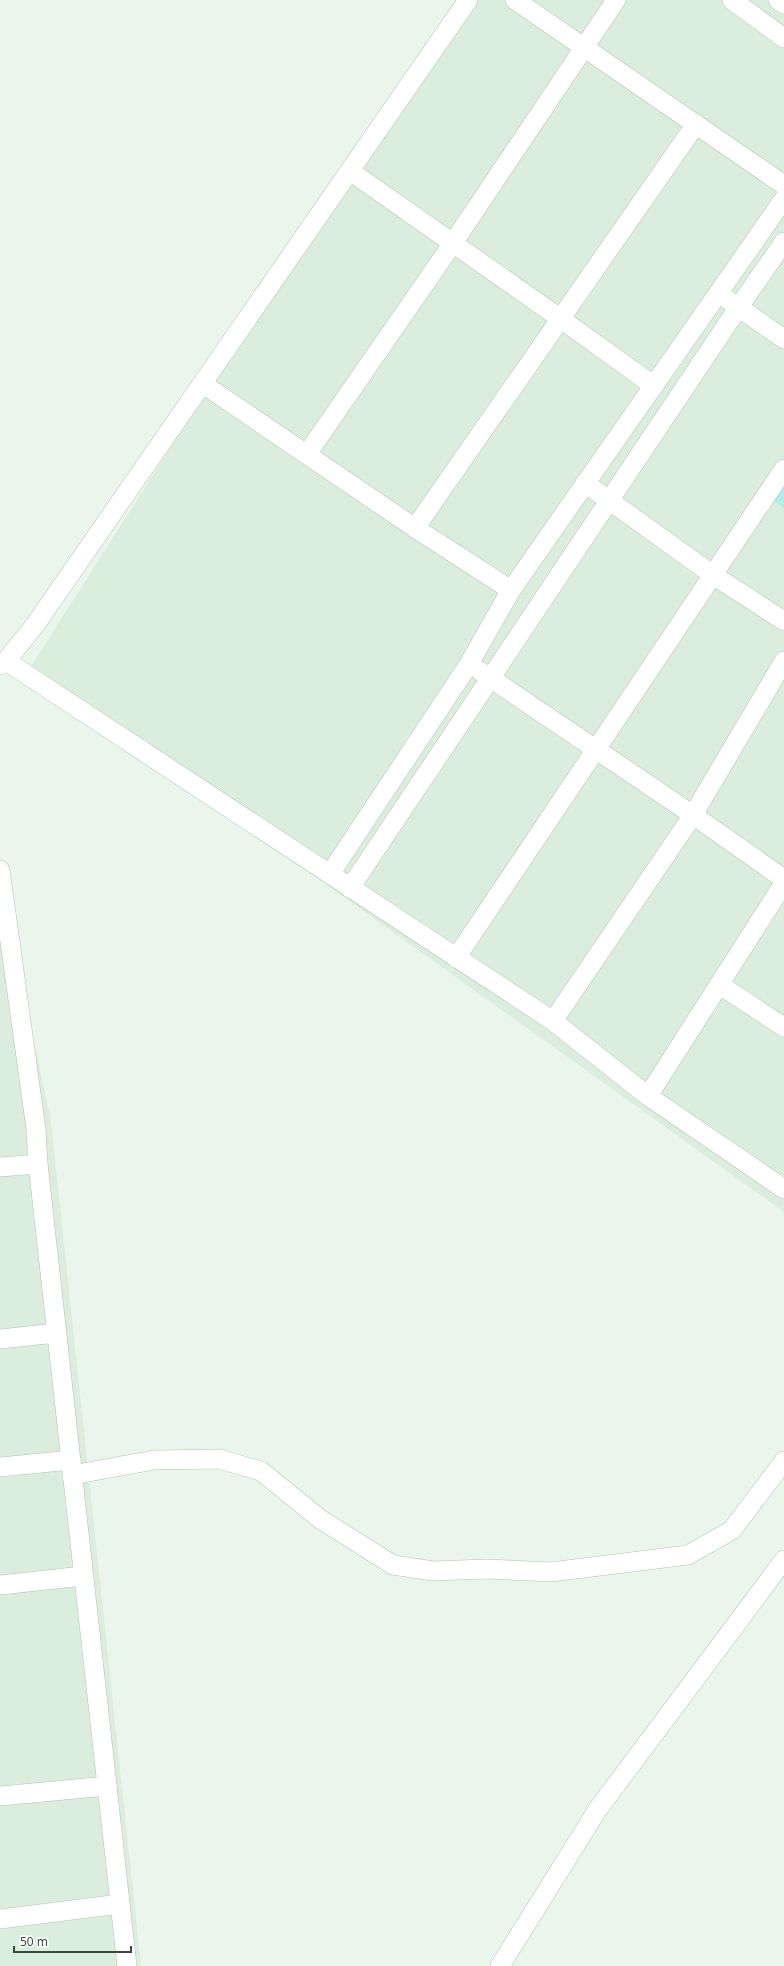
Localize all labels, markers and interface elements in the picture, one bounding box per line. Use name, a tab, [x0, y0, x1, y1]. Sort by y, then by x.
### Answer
scale bar	[14, 1928, 131, 1954]
text: 50 m	[20, 1933, 48, 1950]

